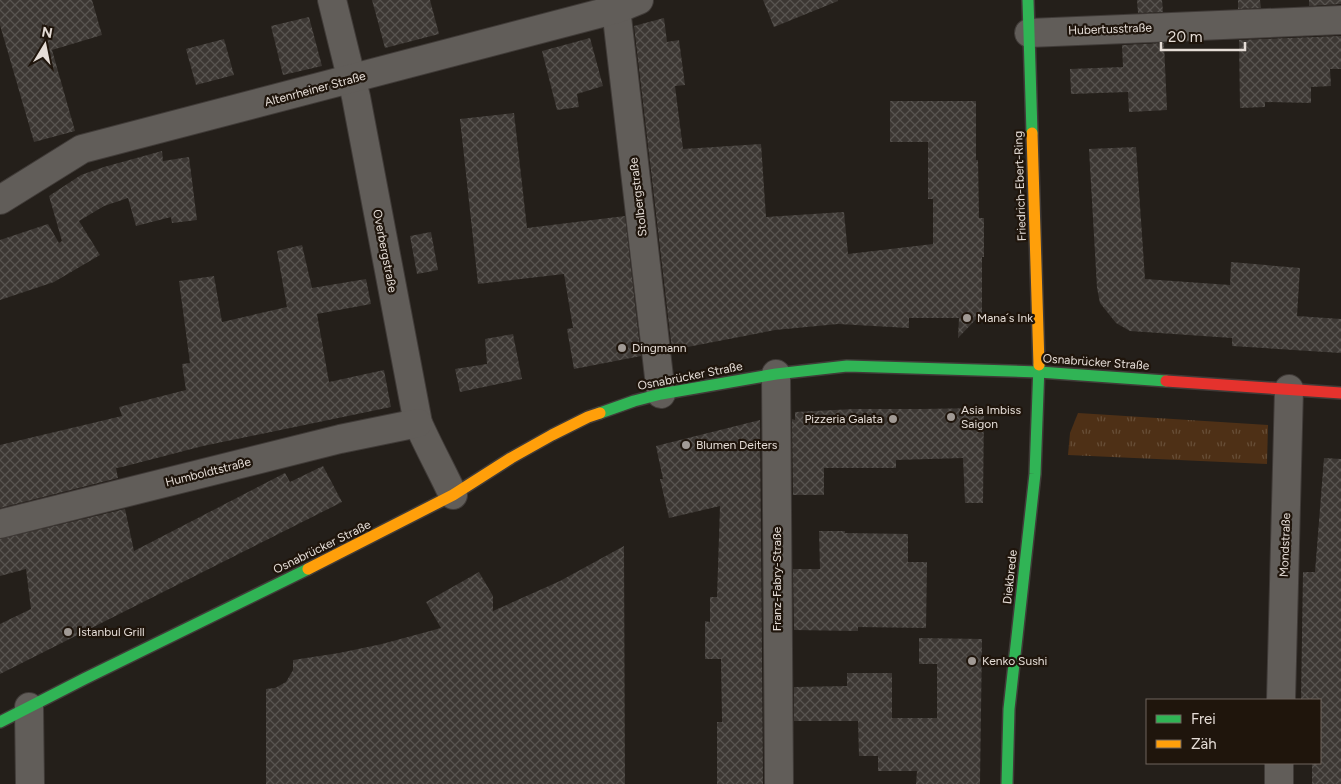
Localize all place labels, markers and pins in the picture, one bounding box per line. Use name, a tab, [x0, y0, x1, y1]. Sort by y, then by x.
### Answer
place label: Mana´s Ink	[977, 311, 1033, 325]
marker: Mana´s Ink	[961, 312, 973, 324]
place label: Dingmann	[632, 341, 687, 355]
marker: Dingmann	[616, 342, 628, 354]
place label: Asia Imbiss Saigon	[961, 403, 1021, 431]
marker: Asia Imbiss Saigon	[945, 411, 957, 423]
place label: Pizzeria Galata	[804, 412, 883, 426]
marker: Pizzeria Galata	[887, 413, 899, 425]
place label: Blumen Deiters	[696, 438, 778, 452]
marker: Blumen Deiters	[680, 439, 692, 451]
place label: Istanbul Grill	[78, 625, 145, 639]
marker: Istanbul Grill	[62, 626, 74, 638]
place label: Kenko Sushi	[982, 654, 1047, 668]
marker: Kenko Sushi	[966, 655, 978, 667]

